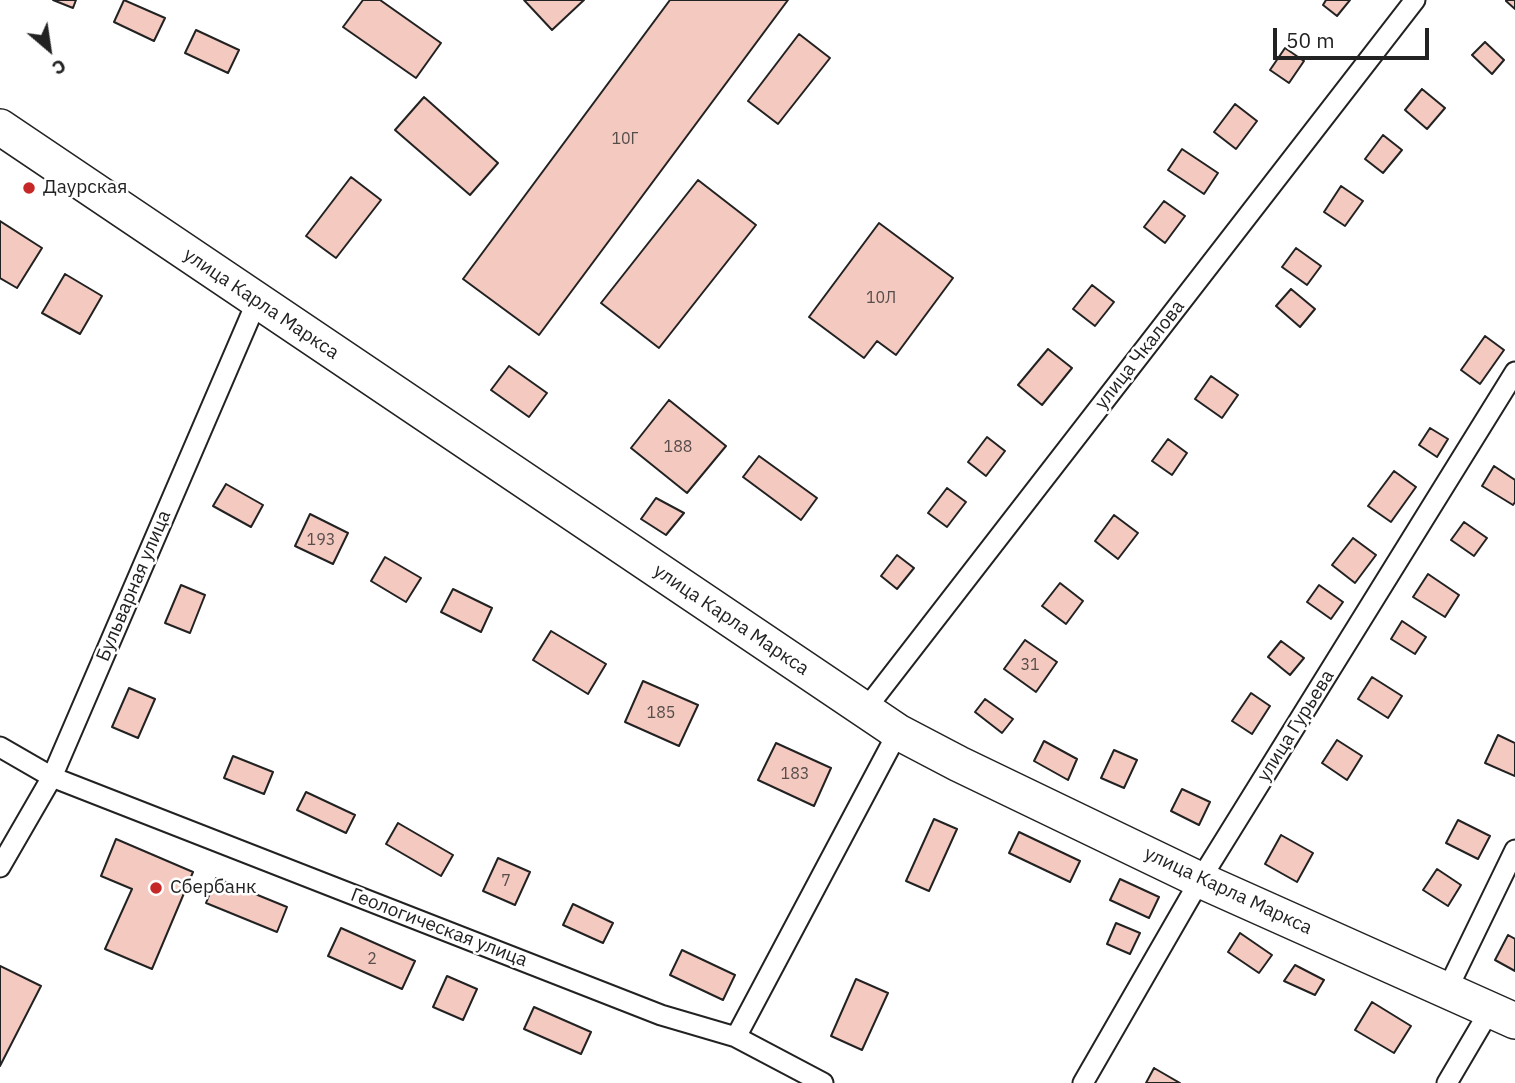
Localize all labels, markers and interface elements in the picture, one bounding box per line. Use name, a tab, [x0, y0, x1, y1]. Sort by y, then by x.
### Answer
north arrow	[14, 14, 84, 84]
scale bar	[1277, 14, 1433, 58]
text: 50 m	[1286, 26, 1335, 54]
text: С	[48, 54, 70, 81]
house number: 10Г	[611, 129, 639, 149]
place label: Даурская	[43, 177, 127, 199]
marker: Даурская	[21, 180, 37, 196]
street label: улица Карла Маркса	[179, 244, 343, 364]
house number: 10Л	[866, 288, 896, 308]
street label: улица Чкалова	[1090, 296, 1190, 414]
house number: 188	[664, 437, 692, 457]
street label: Бульварная улица	[92, 507, 176, 665]
house number: 193	[307, 530, 335, 550]
street label: улица Карла Маркса	[649, 560, 813, 680]
house number: 31	[1020, 655, 1040, 675]
street label: улица Гурьева	[1253, 666, 1339, 786]
house number: 185	[647, 703, 675, 723]
house number: 183	[781, 764, 809, 784]
street label: улица Карла Маркса	[1140, 842, 1316, 940]
house number: 7	[501, 871, 511, 891]
place label: Сбербанк	[170, 877, 257, 899]
marker: Сбербанк	[148, 880, 164, 896]
street label: Геологическая улица	[347, 884, 531, 972]
house number: 2	[367, 949, 377, 969]

